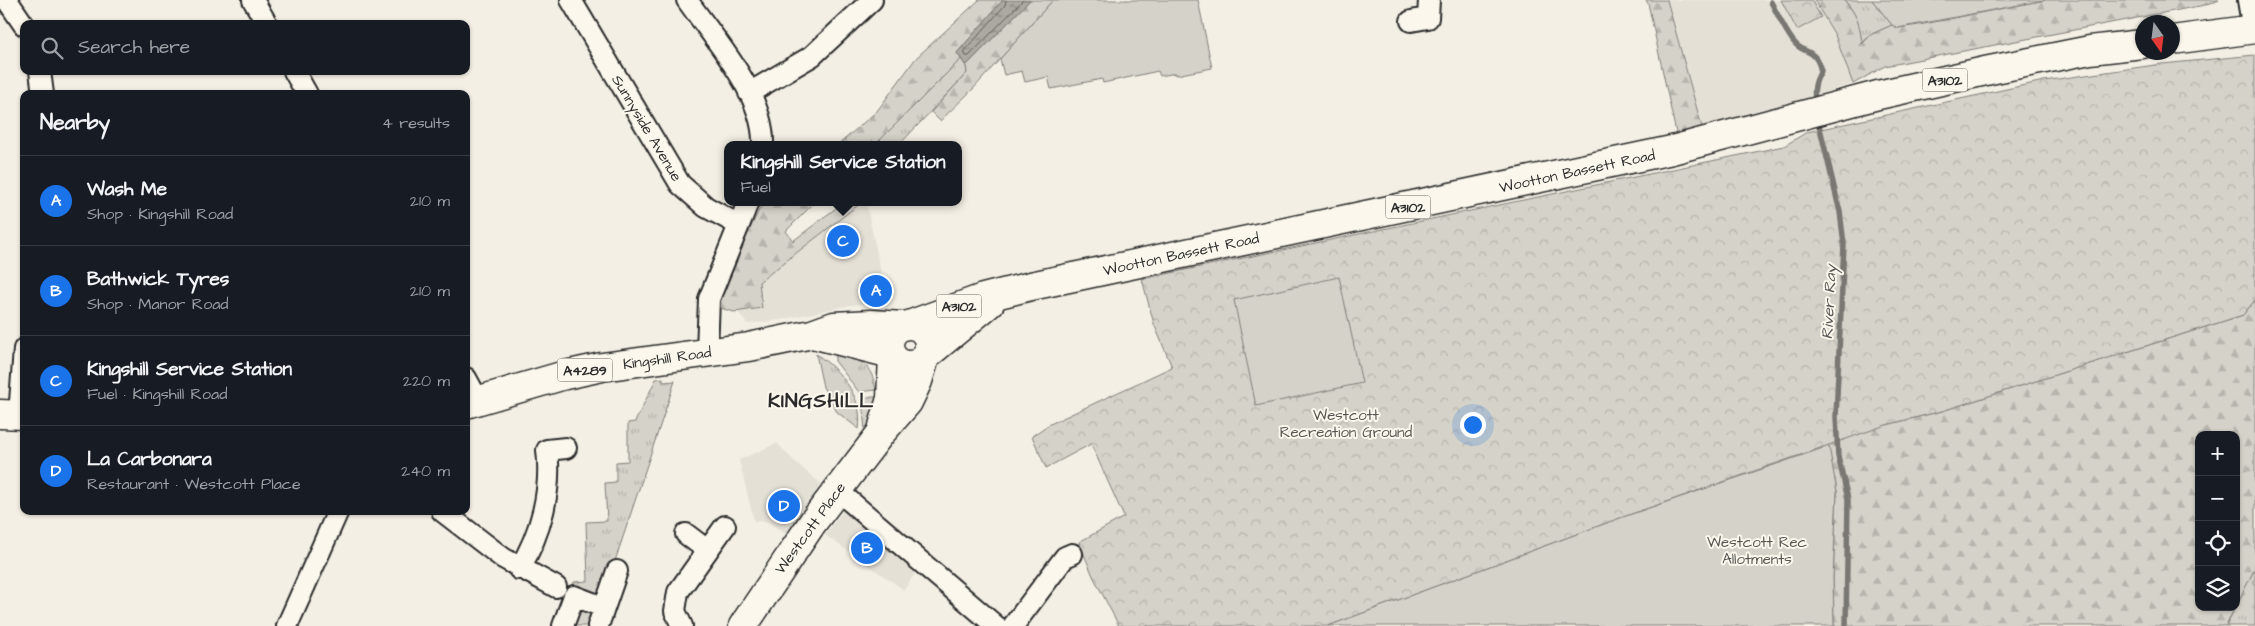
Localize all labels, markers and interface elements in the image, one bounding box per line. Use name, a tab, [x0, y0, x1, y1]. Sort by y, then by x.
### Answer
north arrow	[2135, 15, 2180, 60]
search box	[20, 20, 470, 75]
icon: search	[38, 34, 66, 62]
text: Search here	[78, 34, 190, 61]
road number: A3102	[1922, 68, 1968, 92]
street label: Sunnyside Avenue	[606, 71, 687, 186]
text: Nearby	[40, 108, 110, 137]
text: 4 results	[382, 112, 450, 134]
popup	[724, 141, 962, 206]
street label: Wootton Bassett Road	[1497, 145, 1657, 198]
text: Kingshill Service Station	[741, 149, 946, 176]
text: Wash Me	[87, 176, 167, 203]
text: Fuel	[741, 176, 771, 198]
text: A	[51, 190, 61, 212]
text: 210 m	[410, 190, 450, 212]
road number: A3102	[1386, 196, 1430, 218]
text: Shop · Kingshill Road	[87, 203, 233, 225]
pin: C	[827, 222, 859, 260]
street label: Wootton Bassett Road	[1101, 228, 1261, 281]
water label: River Ray	[1816, 262, 1843, 340]
text: Bathwick Tyres	[87, 266, 229, 293]
pin: A	[860, 272, 892, 310]
text: B	[50, 280, 62, 302]
text: 210 m	[410, 280, 450, 302]
text: Shop · Manor Road	[87, 293, 229, 315]
road number: A3102	[936, 294, 982, 318]
street label: Kingshill Road	[622, 342, 713, 376]
text: Kingshill Service Station	[87, 356, 292, 383]
road number: A4289	[558, 358, 612, 382]
text: C	[50, 370, 62, 392]
text: 220 m	[403, 370, 450, 392]
text: Fuel · Kingshill Road	[87, 383, 227, 405]
district label: KINGSHILL	[768, 387, 874, 415]
park label: Westcott Recreation Ground	[1280, 405, 1413, 443]
your location	[1460, 412, 1486, 438]
map controls	[2195, 431, 2240, 611]
button: +	[2195, 431, 2240, 476]
text: La Carbonara	[87, 446, 212, 473]
text: D	[51, 460, 61, 482]
text: 240 m	[401, 460, 450, 482]
text: Restaurant · Westcott Place	[87, 473, 301, 495]
button: −	[2195, 476, 2240, 521]
street label: Westcott Place	[770, 478, 851, 579]
pin: D	[768, 487, 800, 525]
button: locate	[2195, 521, 2240, 566]
pin: B	[851, 529, 883, 567]
park label: Westcott Rec Allotments	[1707, 532, 1808, 570]
button: layers	[2195, 566, 2240, 611]

